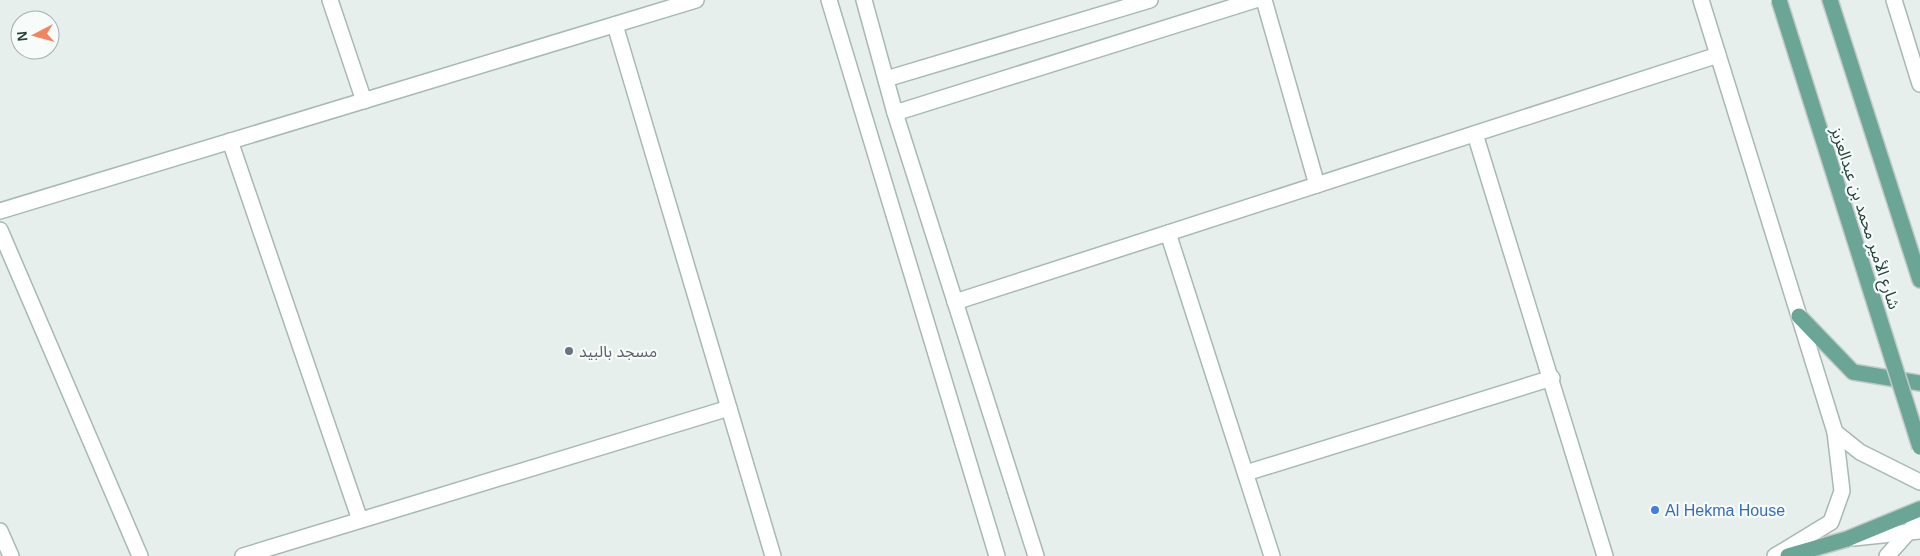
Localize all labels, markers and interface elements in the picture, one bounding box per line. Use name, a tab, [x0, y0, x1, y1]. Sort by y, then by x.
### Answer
north arrow	[10, 10, 60, 60]
text: N	[14, 30, 31, 42]
street label: شارع الأمير محمد بن عبدالعزيز	[1824, 124, 1903, 313]
place label: مسجد بالبيد	[579, 343, 657, 360]
marker: مسجد بالبيد	[563, 345, 575, 357]
place label: Al Hekma House	[1665, 502, 1785, 519]
marker: Al Hekma House	[1649, 504, 1661, 516]

